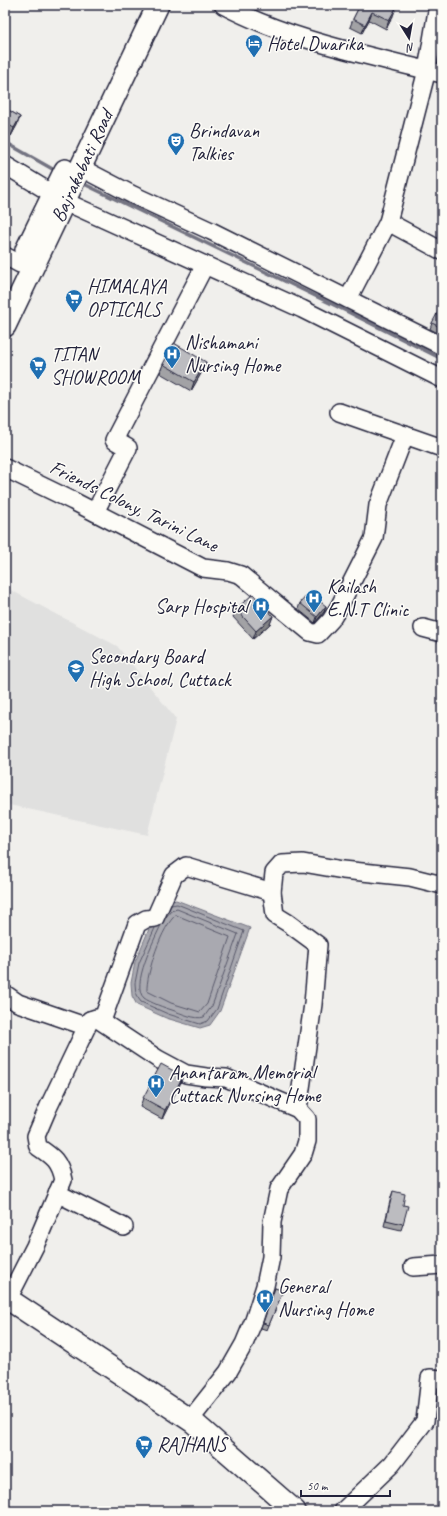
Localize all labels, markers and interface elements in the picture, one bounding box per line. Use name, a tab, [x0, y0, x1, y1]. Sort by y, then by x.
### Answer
north arrow	[389, 18, 429, 58]
place label: Hotel Dwarika	[267, 31, 365, 56]
hotel icon: Hotel Dwarika	[244, 33, 264, 58]
text: N	[404, 40, 416, 56]
street label: Bajrakabati Road	[45, 103, 120, 226]
place label: Brindavan Talkies	[189, 118, 260, 166]
theatre icon: Brindavan Talkies	[166, 131, 186, 156]
place label: HIMALAYA OPTICALS	[87, 274, 167, 322]
supermarket icon: HIMALAYA OPTICALS	[64, 288, 84, 313]
place label: Nishamani Nursing Home	[185, 330, 282, 378]
place label: TITAN SHOWROOM	[51, 342, 141, 390]
hospital icon: Nishamani Nursing Home	[162, 344, 182, 369]
supermarket icon: TITAN SHOWROOM	[28, 355, 48, 380]
street label: Friends Colony, Tarini Lane	[46, 454, 223, 558]
place label: Kailash E.N.T Clinic	[327, 574, 409, 622]
hospital icon: Kailash E.N.T Clinic	[304, 588, 324, 613]
place label: Sarp Hospital	[155, 594, 252, 619]
hospital icon: Sarp Hospital	[251, 596, 271, 621]
place label: Secondary Board High School, Cuttack	[89, 644, 232, 692]
school or university icon: Secondary Board High School, Cuttack	[66, 658, 86, 683]
place label: Anantaram Memorial Cuttack Nursing Home	[169, 1060, 322, 1108]
hospital icon: Anantaram Memorial Cuttack Nursing Home	[146, 1073, 166, 1098]
place label: General Nursing Home	[278, 1274, 375, 1322]
hospital icon: General Nursing Home	[255, 1288, 275, 1313]
place label: RAJHANS	[157, 1432, 229, 1457]
supermarket icon: RAJHANS	[134, 1434, 154, 1459]
scale bar	[301, 1472, 390, 1498]
text: 50 m	[307, 1478, 329, 1494]

